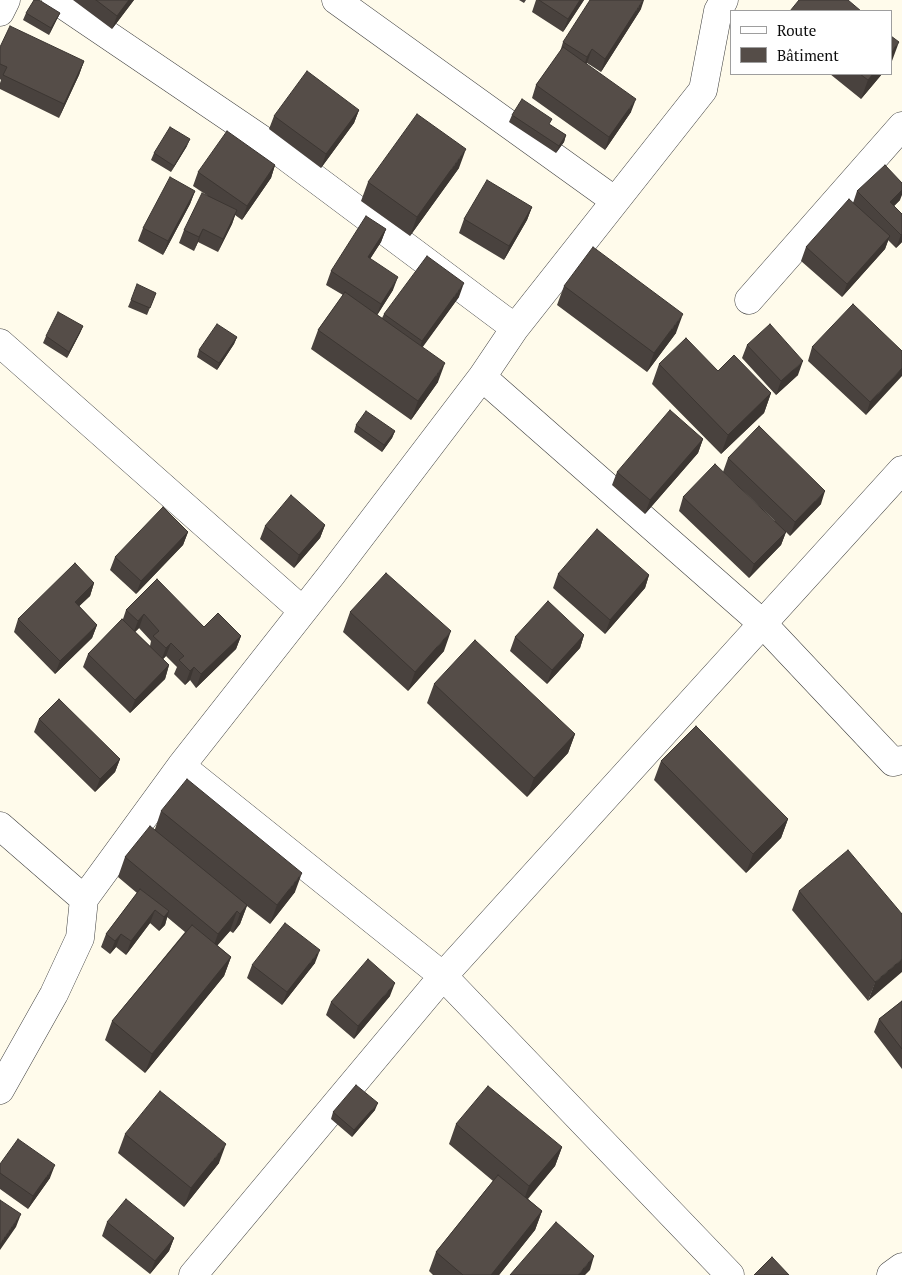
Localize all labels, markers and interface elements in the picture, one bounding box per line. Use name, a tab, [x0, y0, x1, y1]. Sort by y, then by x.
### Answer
legend	[730, 10, 892, 75]
text: Route	[777, 20, 816, 40]
text: Bâtiment	[777, 45, 839, 65]

